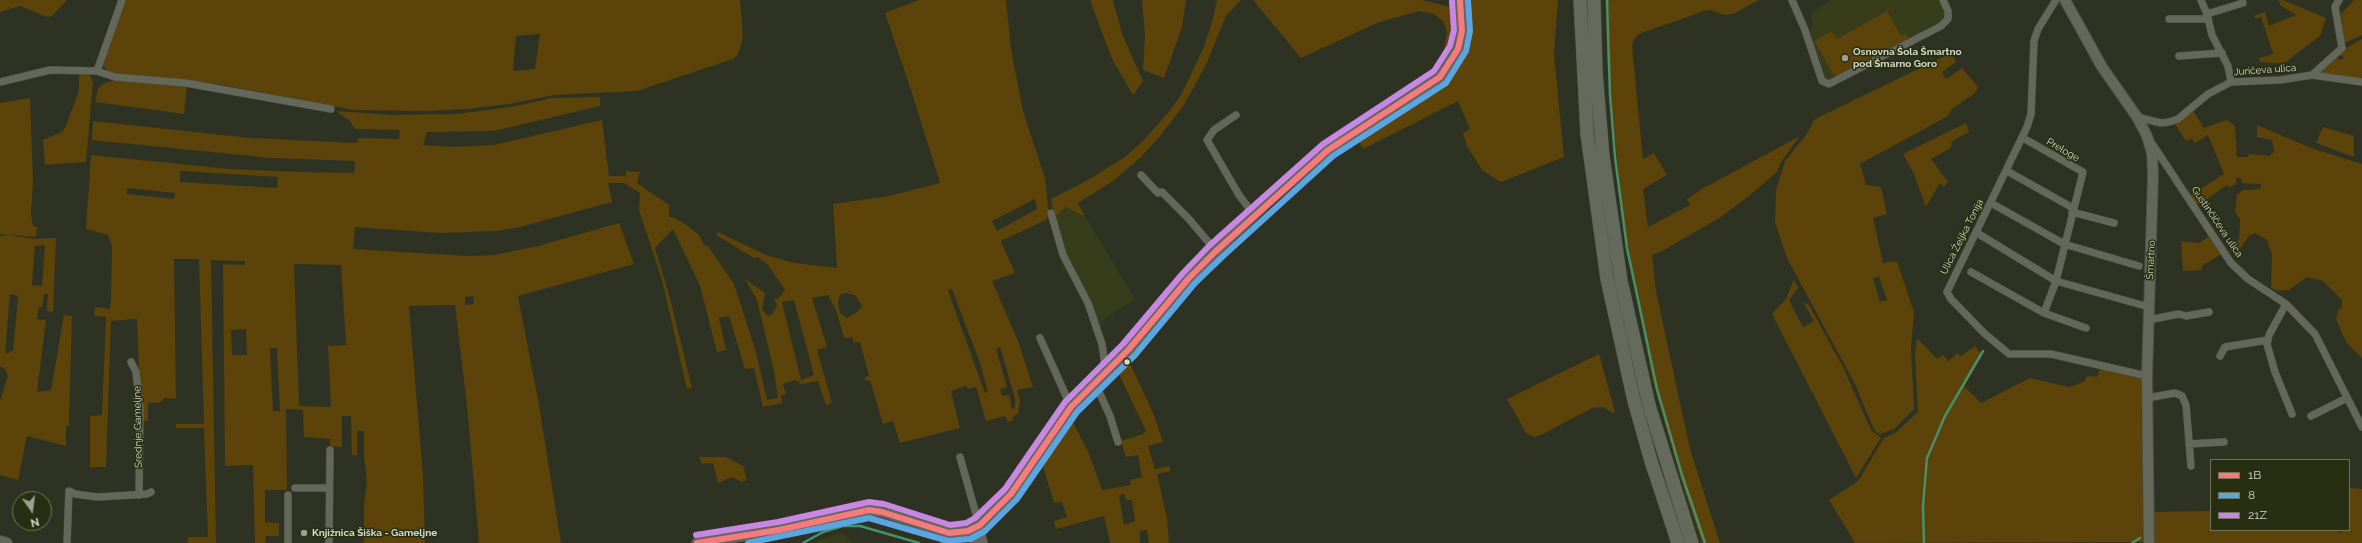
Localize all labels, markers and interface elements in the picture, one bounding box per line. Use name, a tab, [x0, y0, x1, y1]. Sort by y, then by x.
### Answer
place label: Osnovna Šola Šmartno pod Šmarno Goro	[1853, 46, 1962, 70]
marker: Osnovna Šola Šmartno pod Šmarno Goro	[1840, 53, 1850, 63]
street label: Juričeva ulica	[2233, 62, 2297, 78]
street label: Preloge	[2044, 136, 2082, 164]
street label: Gustinčičeva ulica	[2189, 184, 2245, 260]
street label: Ulica Željka Tonija	[1938, 197, 1986, 277]
street label: Šmartno	[2144, 240, 2158, 280]
unlabelled marker	[1122, 357, 1132, 367]
street label: Srednje Gameljne	[131, 386, 145, 468]
legend	[2210, 459, 2350, 531]
text: 1B	[2248, 468, 2261, 482]
text: 8	[2248, 488, 2255, 502]
north arrow	[12, 491, 52, 531]
text: 21Z	[2248, 508, 2267, 522]
text: N	[29, 515, 40, 529]
place label: Knjižnica Šiška - Gameljne	[312, 527, 437, 539]
marker: Knjižnica Šiška - Gameljne	[299, 528, 309, 538]

